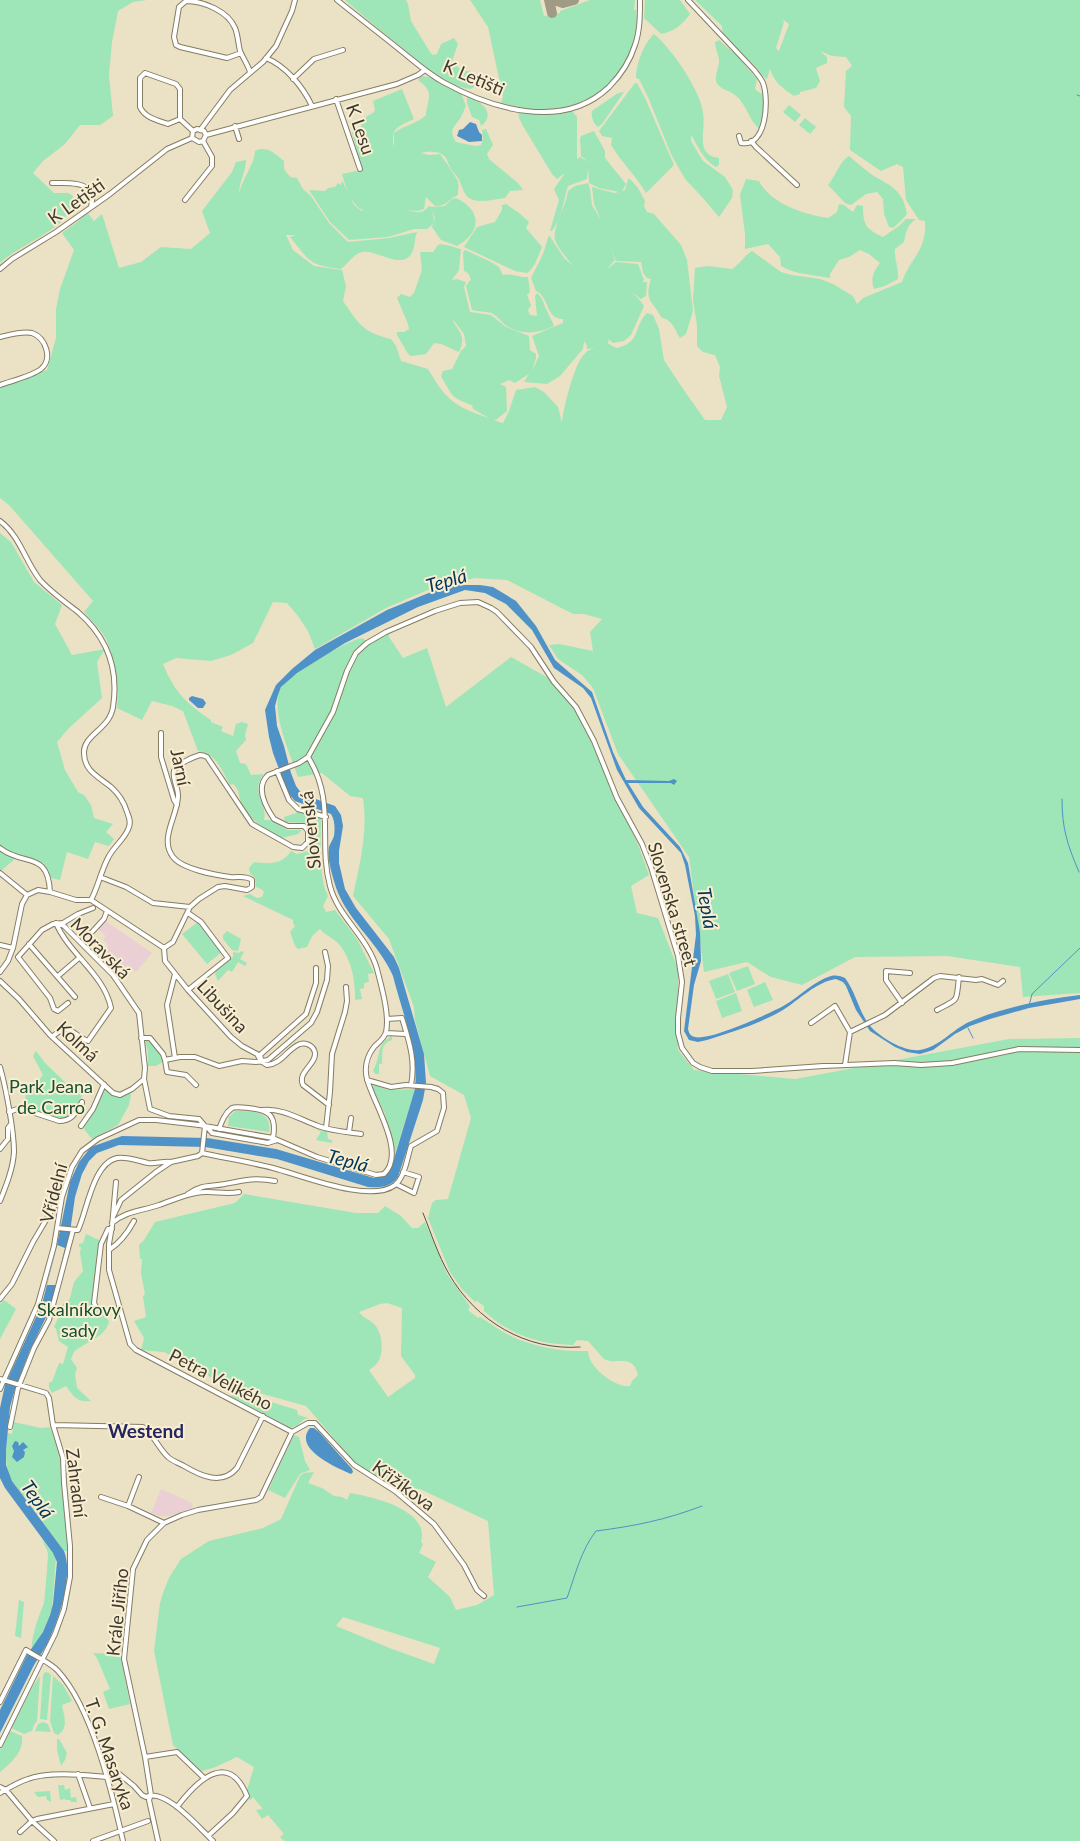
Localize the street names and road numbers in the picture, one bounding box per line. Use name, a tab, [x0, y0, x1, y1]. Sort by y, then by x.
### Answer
street label: K Letišti	[440, 54, 508, 100]
street label: K Lesu	[342, 101, 380, 157]
street label: K Letišti	[43, 173, 109, 229]
street label: Jarní	[166, 747, 196, 788]
street label: Slovenská	[295, 790, 325, 870]
street label: Slovenska street	[644, 839, 702, 969]
street label: Moravská	[66, 913, 136, 983]
street label: Libušina	[193, 975, 253, 1037]
street label: Kolmá	[52, 1016, 104, 1066]
street label: Vřídelní	[34, 1160, 72, 1225]
street label: Petra Velikého	[166, 1344, 276, 1414]
street label: Zahradní	[62, 1447, 92, 1520]
street label: Křižíkova	[368, 1455, 440, 1515]
street label: Krále Jiřího	[101, 1567, 133, 1657]
street label: T. G. Masaryka	[81, 1695, 139, 1813]

